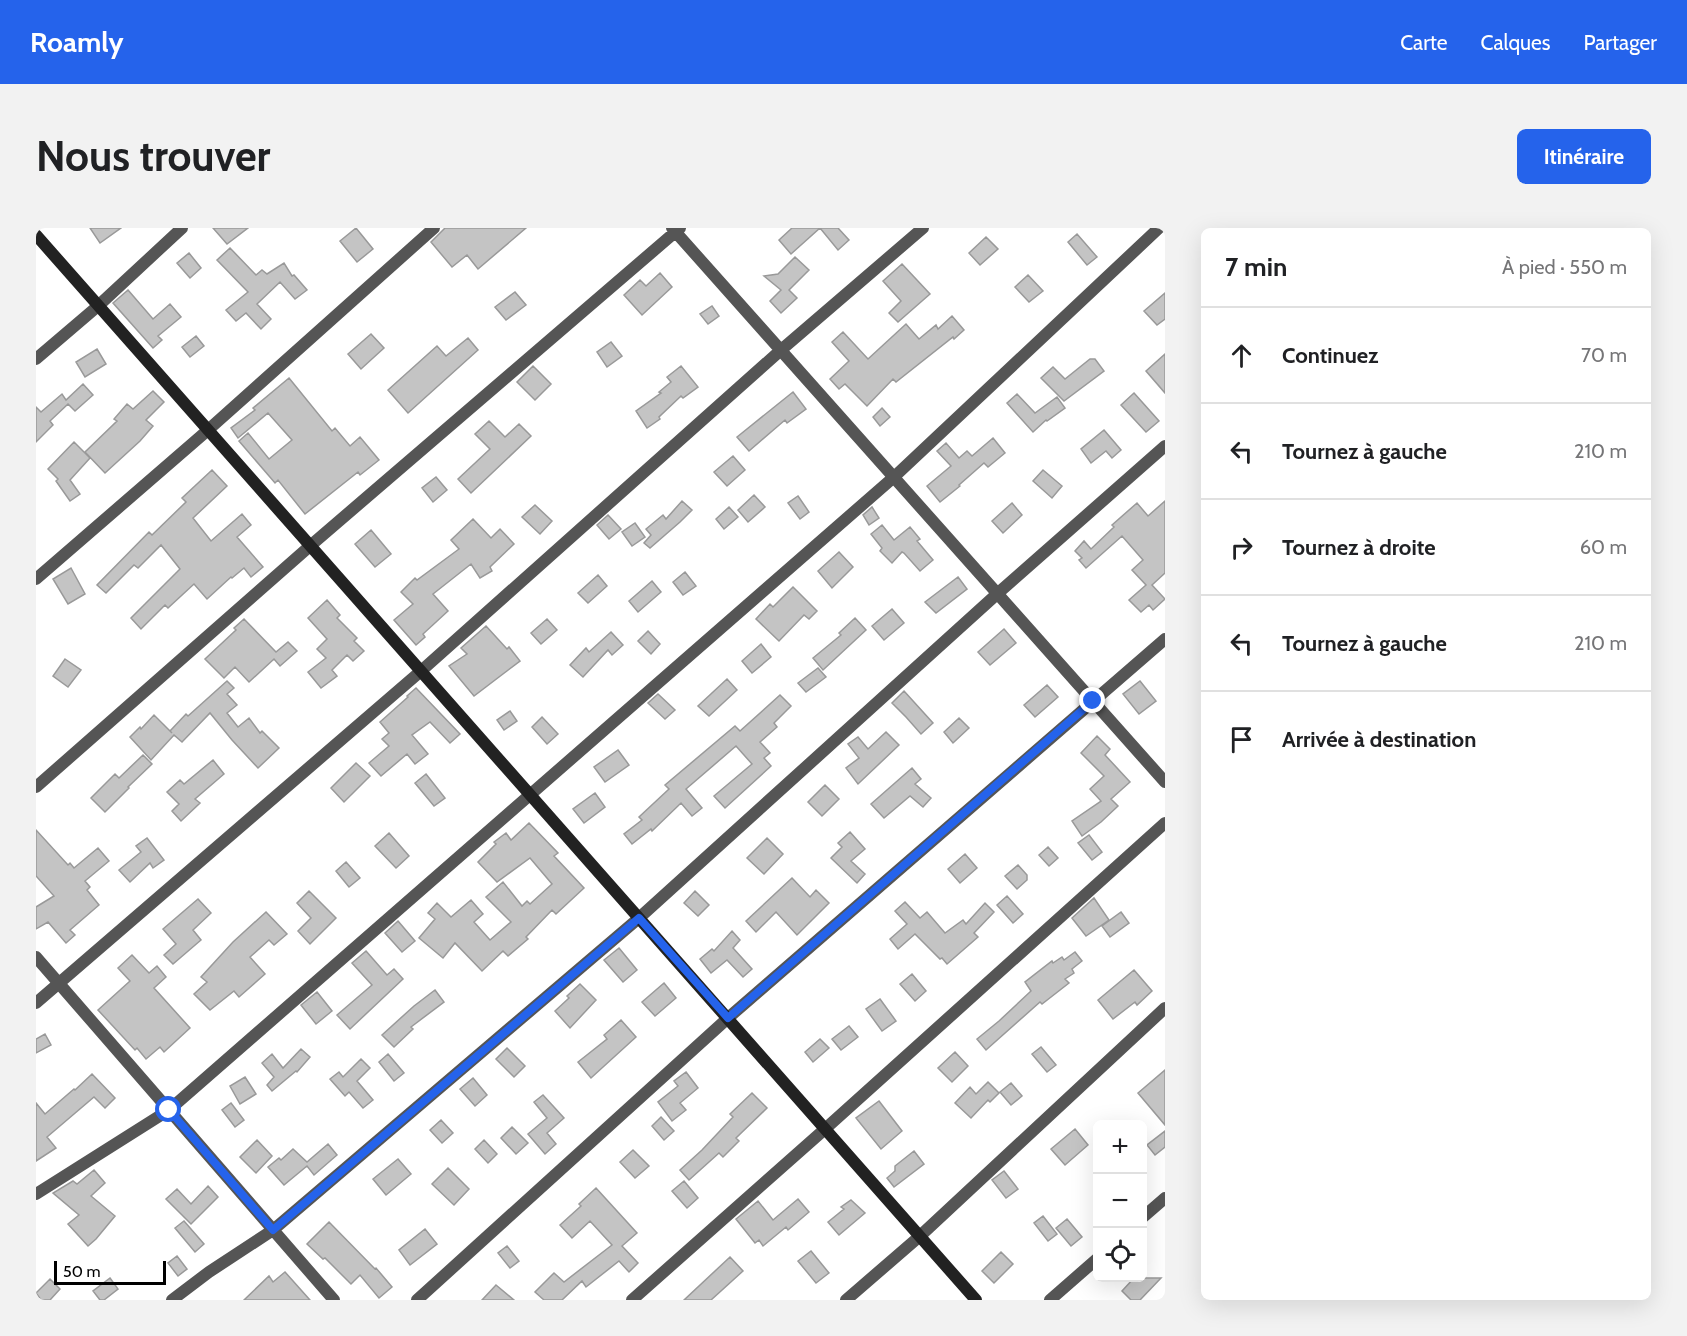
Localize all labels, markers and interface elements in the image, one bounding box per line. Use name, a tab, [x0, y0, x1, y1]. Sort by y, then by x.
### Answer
text: Roamly	[30, 25, 124, 59]
text: Carte	[1400, 30, 1448, 55]
text: Calques	[1481, 30, 1551, 55]
text: Partager	[1584, 30, 1657, 55]
button: Itinéraire	[1517, 129, 1651, 184]
text: Nous trouver	[36, 130, 270, 182]
text: 7 min	[1225, 251, 1287, 283]
text: À pied · 550 m	[1502, 255, 1627, 279]
icon: ahead	[1225, 339, 1258, 372]
text: Continuez	[1282, 342, 1379, 369]
text: 70 m	[1581, 343, 1627, 367]
icon: left	[1225, 435, 1258, 468]
text: Tournez à gauche	[1282, 438, 1447, 465]
text: 210 m	[1574, 439, 1627, 463]
icon: right	[1225, 531, 1258, 564]
text: Tournez à droite	[1282, 534, 1436, 561]
text: 60 m	[1580, 535, 1627, 559]
icon: left	[1225, 627, 1258, 660]
text: Tournez à gauche	[1282, 630, 1447, 657]
text: 210 m	[1574, 631, 1627, 655]
route end	[1079, 687, 1105, 713]
icon: arrive	[1225, 723, 1258, 756]
text: Arrivée à destination	[1282, 726, 1476, 753]
route start	[155, 1096, 181, 1122]
map controls	[1093, 1120, 1147, 1282]
button: +	[1093, 1120, 1147, 1174]
button: −	[1093, 1174, 1147, 1228]
button: locate	[1093, 1228, 1147, 1282]
scale bar	[54, 1258, 166, 1286]
text: 50 m	[63, 1262, 100, 1281]

